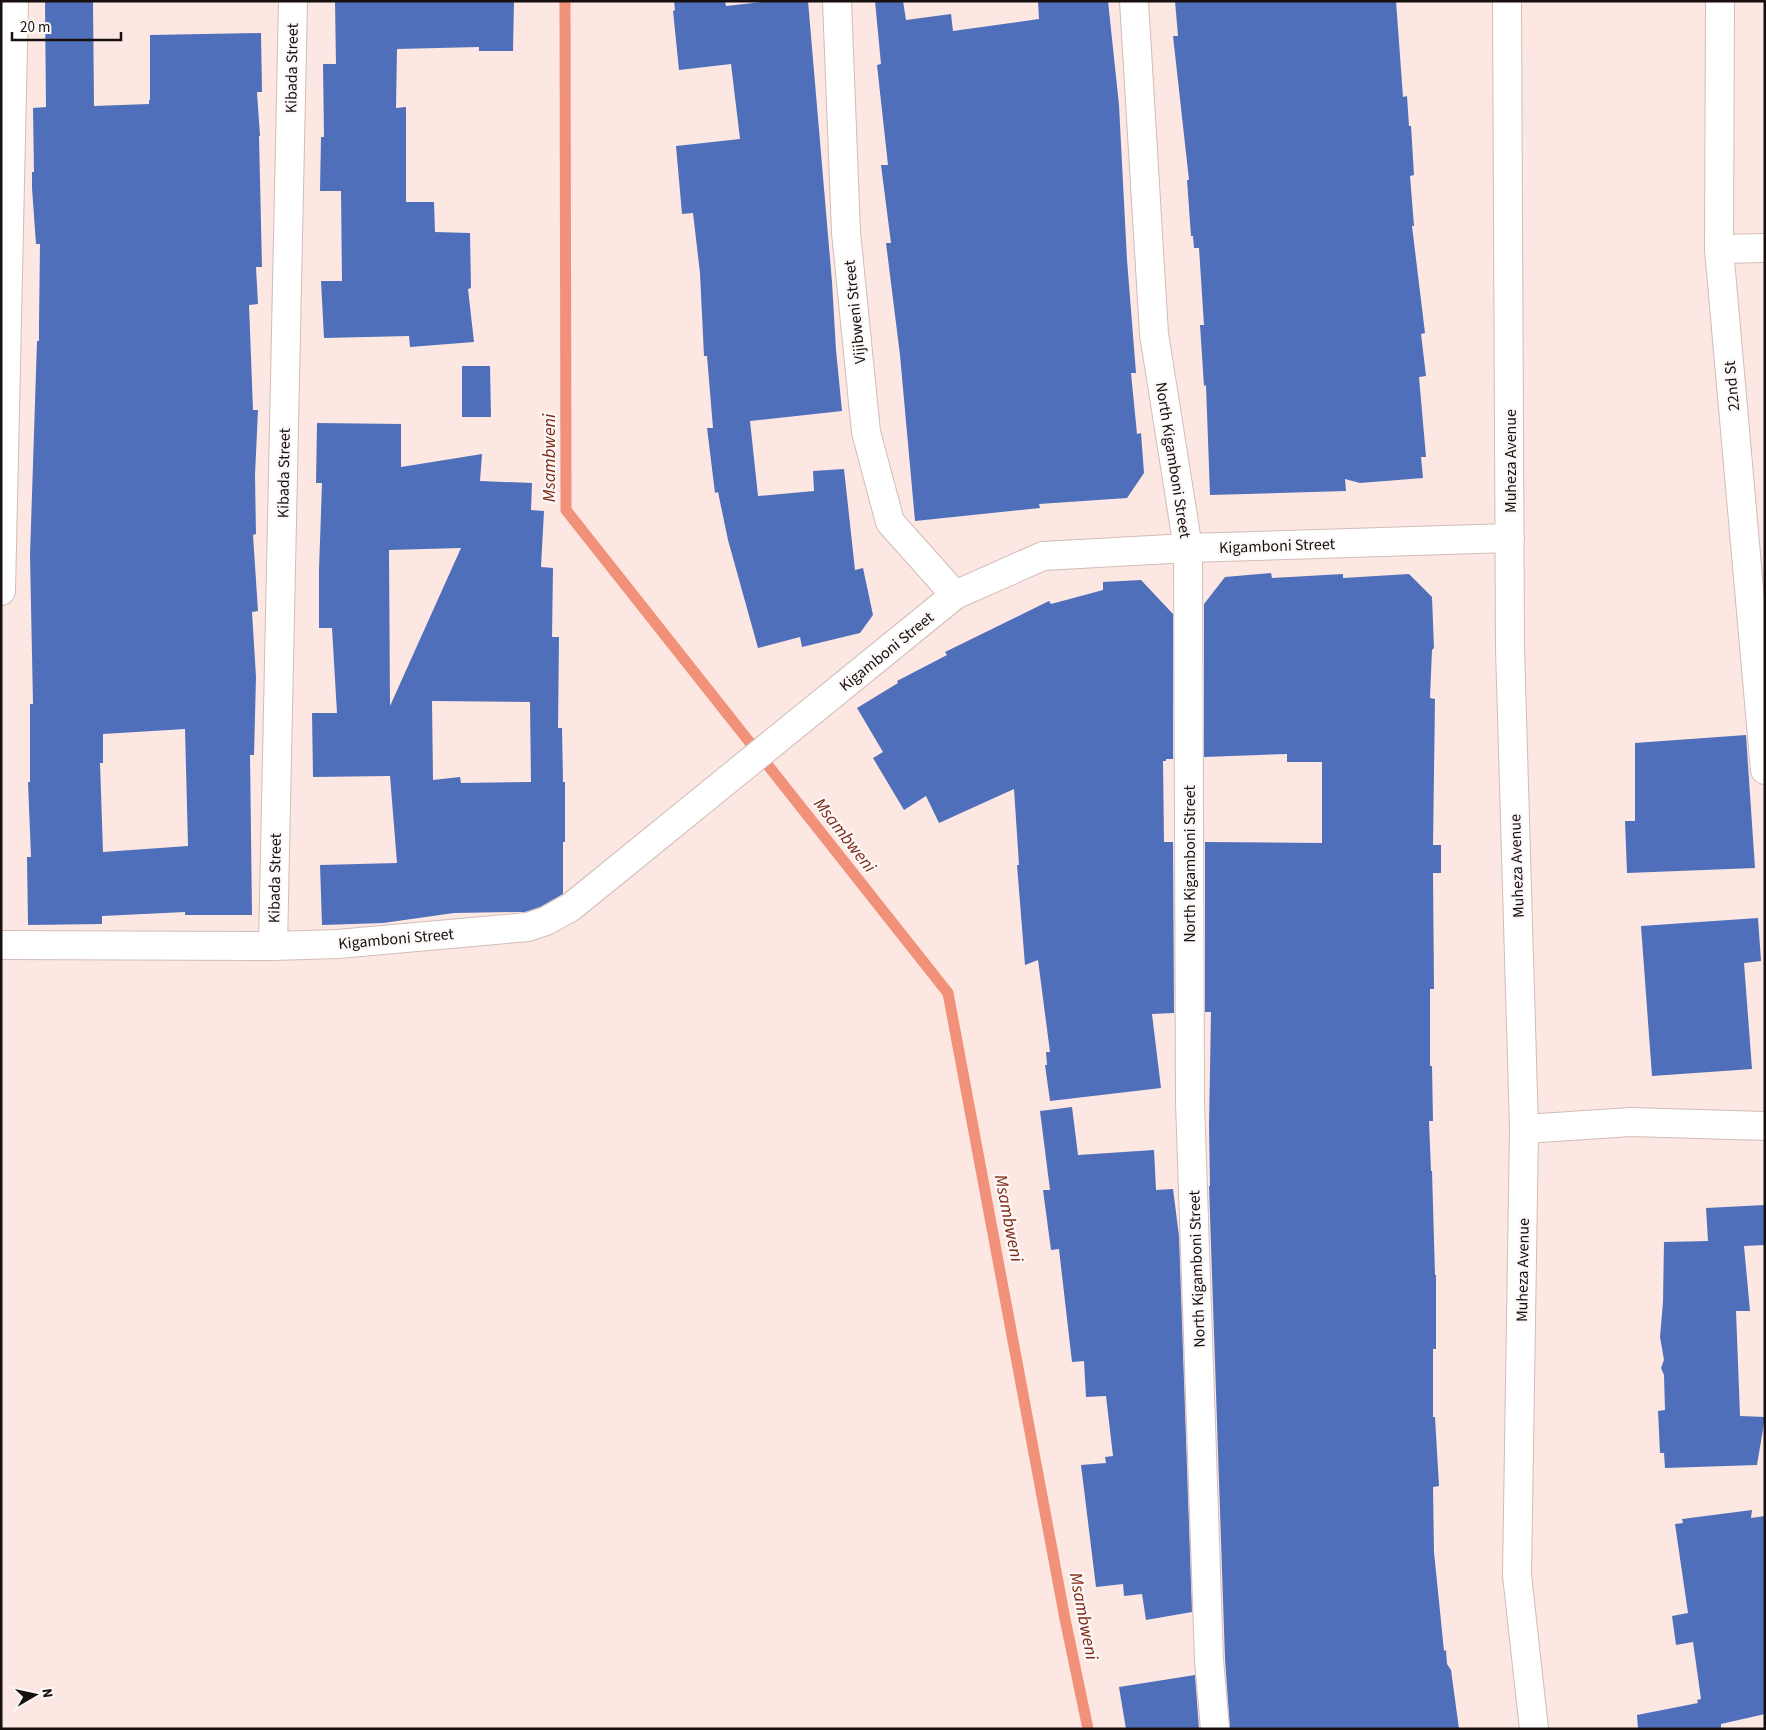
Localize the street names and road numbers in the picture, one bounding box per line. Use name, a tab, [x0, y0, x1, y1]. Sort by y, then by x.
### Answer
street label: Kibada Street	[280, 22, 304, 113]
street label: Vijibweni Street	[839, 258, 871, 365]
street label: 22nd St	[1719, 359, 1745, 412]
street label: North Kigamboni Street	[1150, 381, 1196, 540]
street label: Muheza Avenue	[1500, 409, 1522, 513]
street label: Kibada Street	[272, 427, 296, 518]
street label: Kigamboni Street	[1219, 533, 1336, 559]
street label: Kigamboni Street	[835, 606, 939, 697]
street label: North Kigamboni Street	[1179, 785, 1201, 943]
street label: Muheza Avenue	[1504, 814, 1530, 918]
street label: Kibada Street	[263, 832, 287, 923]
street label: Kigamboni Street	[337, 923, 455, 955]
street label: North Kigamboni Street	[1183, 1189, 1211, 1348]
street label: Muheza Avenue	[1511, 1218, 1535, 1322]

